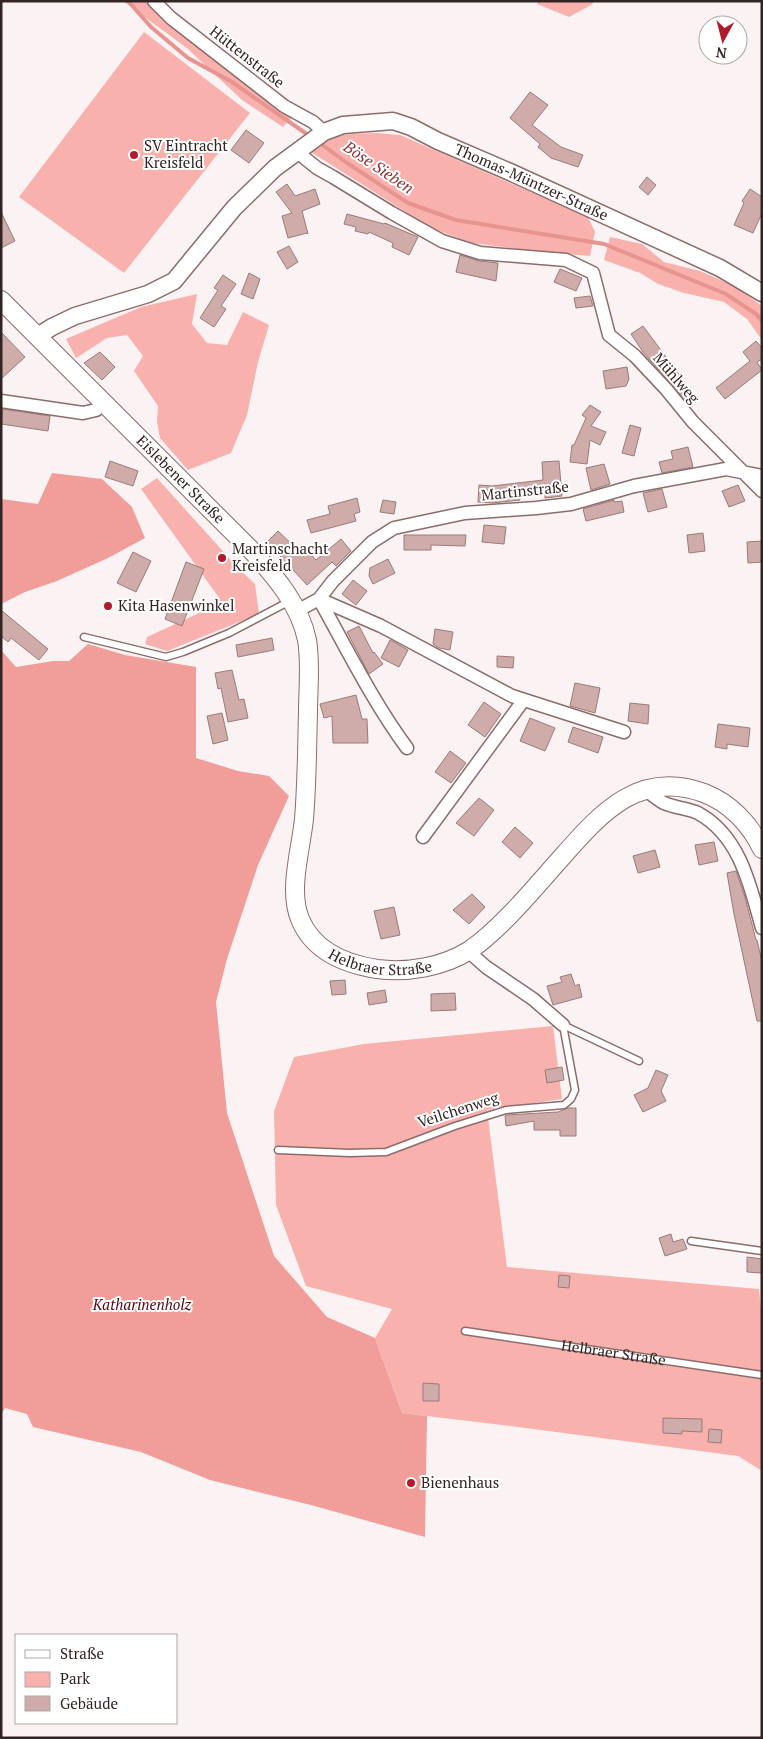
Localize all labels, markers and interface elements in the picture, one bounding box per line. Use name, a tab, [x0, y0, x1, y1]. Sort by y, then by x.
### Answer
north arrow	[698, 15, 748, 65]
street label: Hüttenstraße	[206, 21, 289, 92]
text: N	[715, 43, 728, 63]
place label: SV Eintracht Kreisfeld	[144, 135, 228, 172]
water label: Böse Sieben	[339, 135, 418, 199]
street label: Thomas-Müntzer-Straße	[452, 138, 612, 225]
marker: SV Eintracht Kreisfeld	[128, 149, 140, 161]
street label: Mühlweg	[649, 348, 705, 408]
street label: Eislebener Straße	[133, 430, 230, 528]
street label: Martinstraße	[480, 475, 570, 505]
place label: Martinschacht Kreisfeld	[232, 538, 329, 575]
marker: Martinschacht Kreisfeld	[216, 552, 228, 564]
place label: Kita Hasenwinkel	[118, 595, 234, 615]
marker: Kita Hasenwinkel	[102, 600, 114, 612]
street label: Helbraer Straße	[325, 943, 434, 979]
street label: Veilchenweg	[415, 1086, 502, 1132]
park label: Katharinenholz	[92, 1294, 192, 1314]
street label: Helbraer Straße	[560, 1334, 667, 1370]
place label: Bienenhaus	[421, 1472, 499, 1492]
marker: Bienenhaus	[405, 1477, 417, 1489]
legend	[15, 1634, 178, 1724]
text: Straße	[60, 1643, 104, 1663]
text: Park	[60, 1668, 90, 1688]
text: Gebäude	[60, 1693, 118, 1713]

